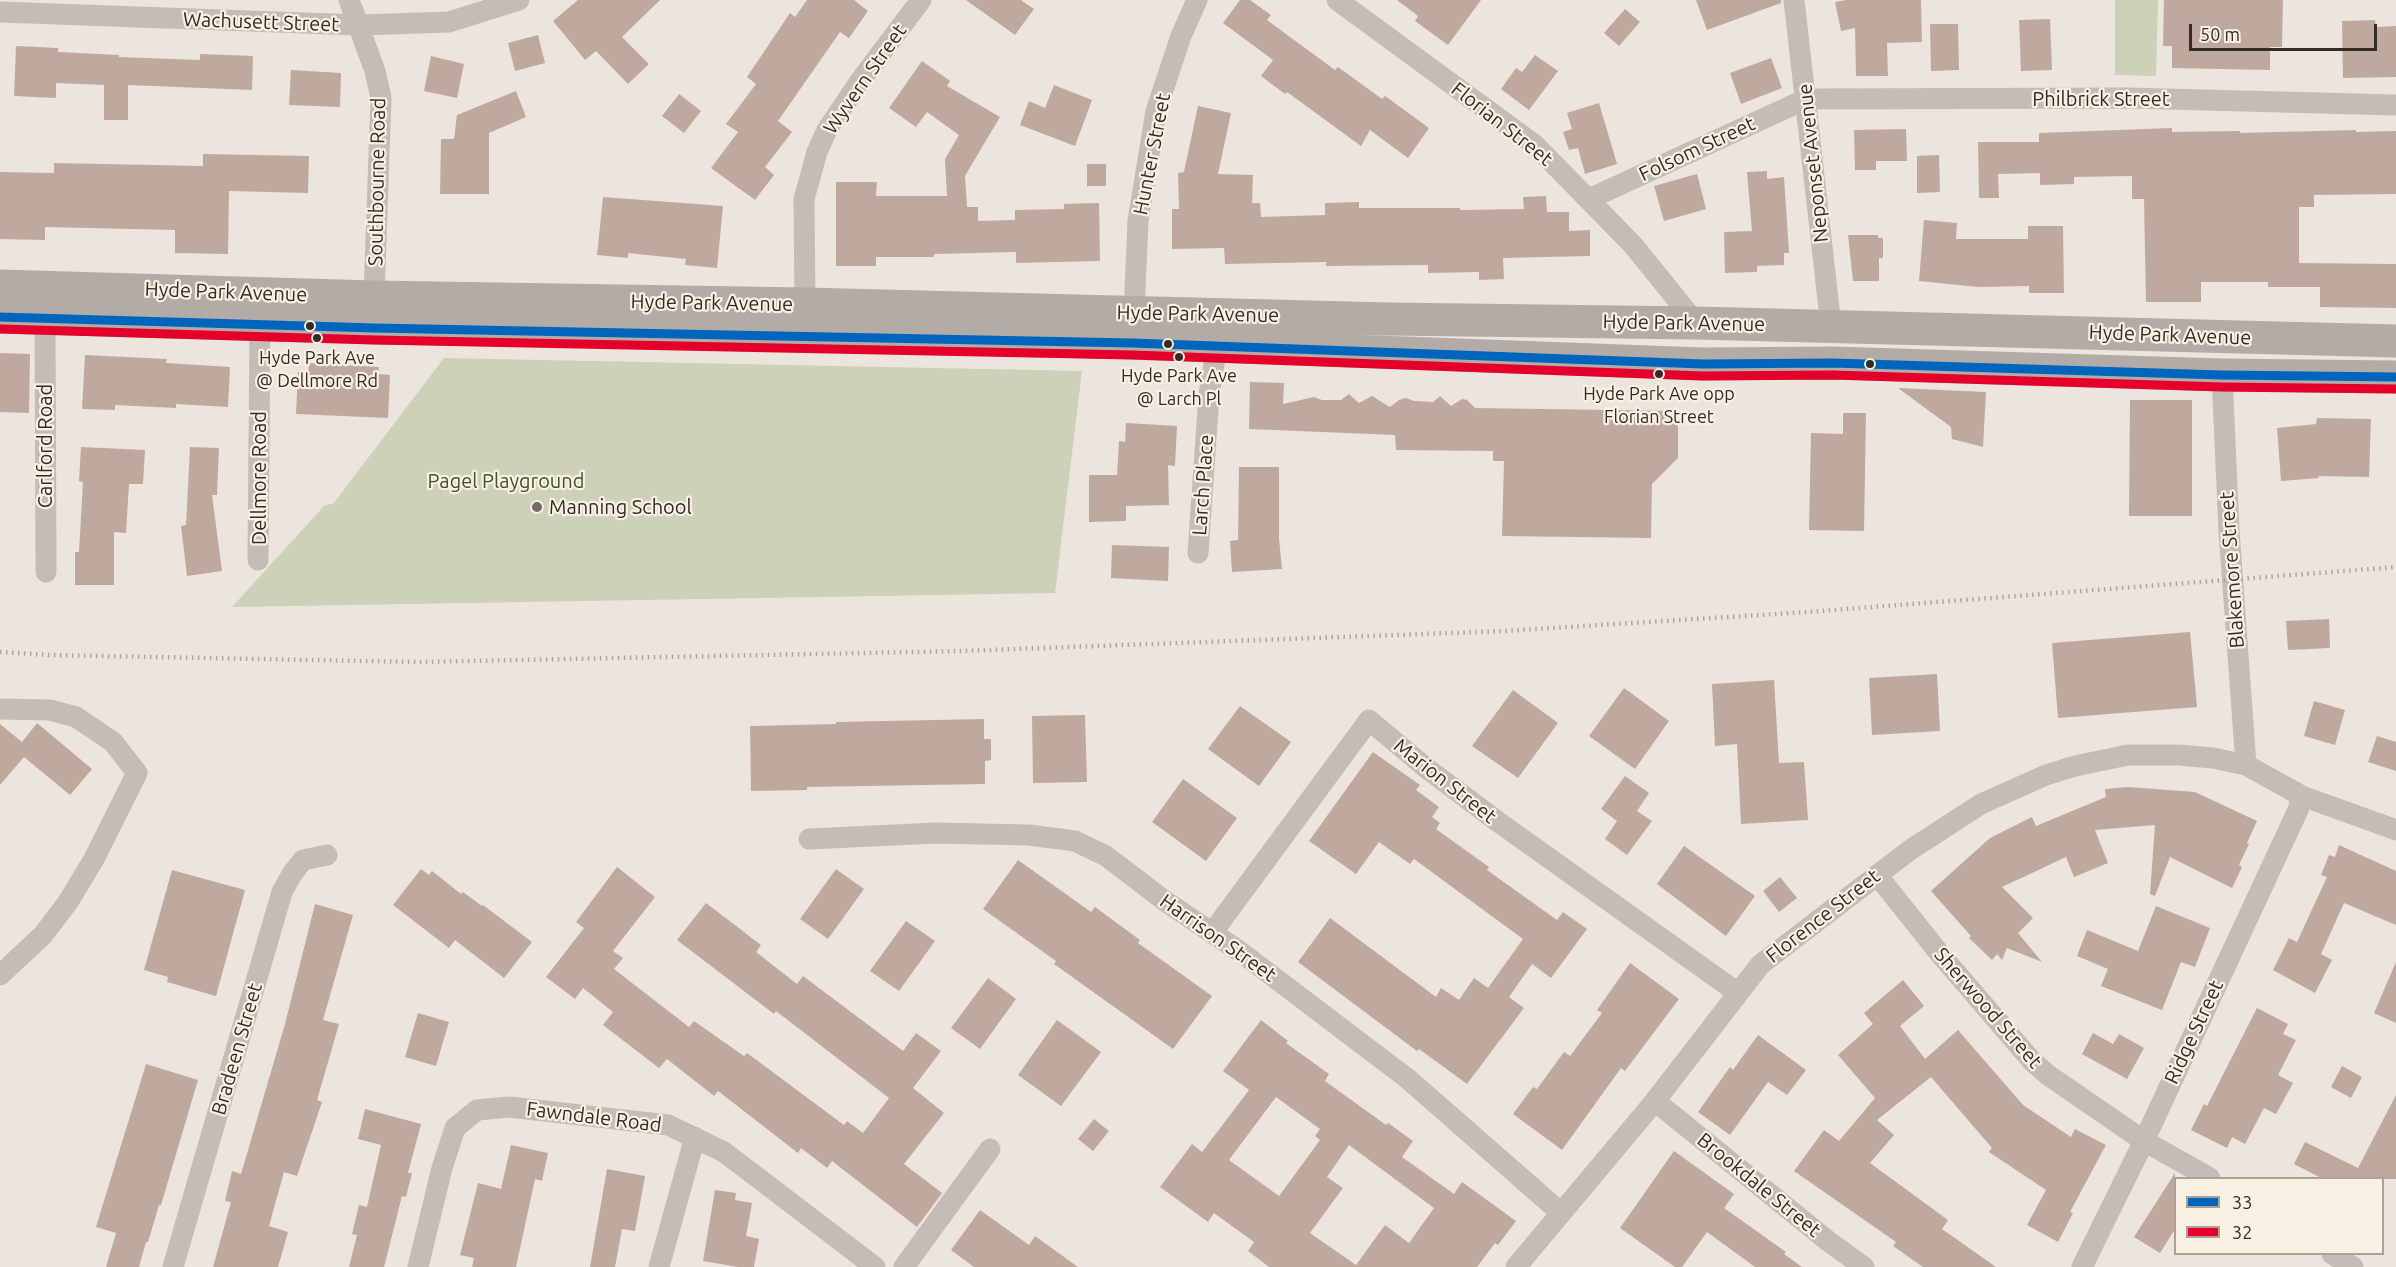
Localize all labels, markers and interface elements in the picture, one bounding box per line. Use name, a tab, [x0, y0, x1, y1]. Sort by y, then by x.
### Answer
street label: Wachusett Street	[182, 7, 340, 37]
scale bar	[2192, 12, 2380, 50]
street label: Wyvern Street	[818, 19, 912, 139]
text: 50 m	[2200, 24, 2240, 44]
street label: Florian Street	[1447, 77, 1557, 171]
street label: Neponset Avenue	[1793, 82, 1833, 244]
street label: Philbrick Street	[2032, 87, 2170, 111]
street label: Hunter Street	[1128, 91, 1176, 217]
street label: Southbourne Road	[364, 98, 390, 266]
street label: Folsom Street	[1635, 112, 1759, 186]
street label: Hyde Park Avenue	[144, 277, 308, 307]
street label: Hyde Park Avenue	[631, 290, 793, 316]
street label: Hyde Park Avenue	[1117, 301, 1279, 327]
street label: Hyde Park Avenue	[1603, 310, 1765, 336]
unlabelled marker	[304, 320, 316, 332]
street label: Hyde Park Avenue	[2088, 320, 2252, 350]
marker: Hyde Park Ave @ Dellmore Rd	[311, 332, 323, 344]
unlabelled marker	[1162, 338, 1174, 350]
place label: Hyde Park Ave @ Dellmore Rd	[256, 347, 378, 389]
marker: Hyde Park Ave @ Larch Pl	[1173, 351, 1185, 363]
unlabelled marker	[1864, 358, 1876, 370]
place label: Hyde Park Ave @ Larch Pl	[1121, 365, 1237, 407]
marker: Hyde Park Ave opp Florian Street	[1653, 368, 1665, 380]
place label: Hyde Park Ave opp Florian Street	[1583, 383, 1735, 426]
street label: Carlford Road	[33, 384, 57, 508]
street label: Dellmore Road	[247, 411, 271, 545]
street label: Larch Place	[1188, 434, 1218, 536]
park label: Pagel Playground	[428, 469, 584, 493]
street label: Blakemore Street	[2215, 491, 2249, 649]
place label: Manning School	[549, 495, 692, 519]
marker: Manning School	[530, 500, 544, 514]
street label: Marion Street	[1389, 733, 1501, 829]
street label: Florence Street	[1761, 864, 1885, 968]
street label: Harrison Street	[1155, 889, 1281, 987]
street label: Sherwood Street	[1929, 943, 2047, 1073]
street label: Ridge Street	[2159, 976, 2229, 1088]
street label: Bradeen Street	[207, 980, 267, 1118]
street label: Fawndale Road	[525, 1097, 663, 1137]
street label: Brookdale Street	[1692, 1128, 1826, 1242]
legend	[2174, 1177, 2384, 1255]
text: 33	[2232, 1192, 2252, 1212]
text: 32	[2232, 1222, 2252, 1242]

